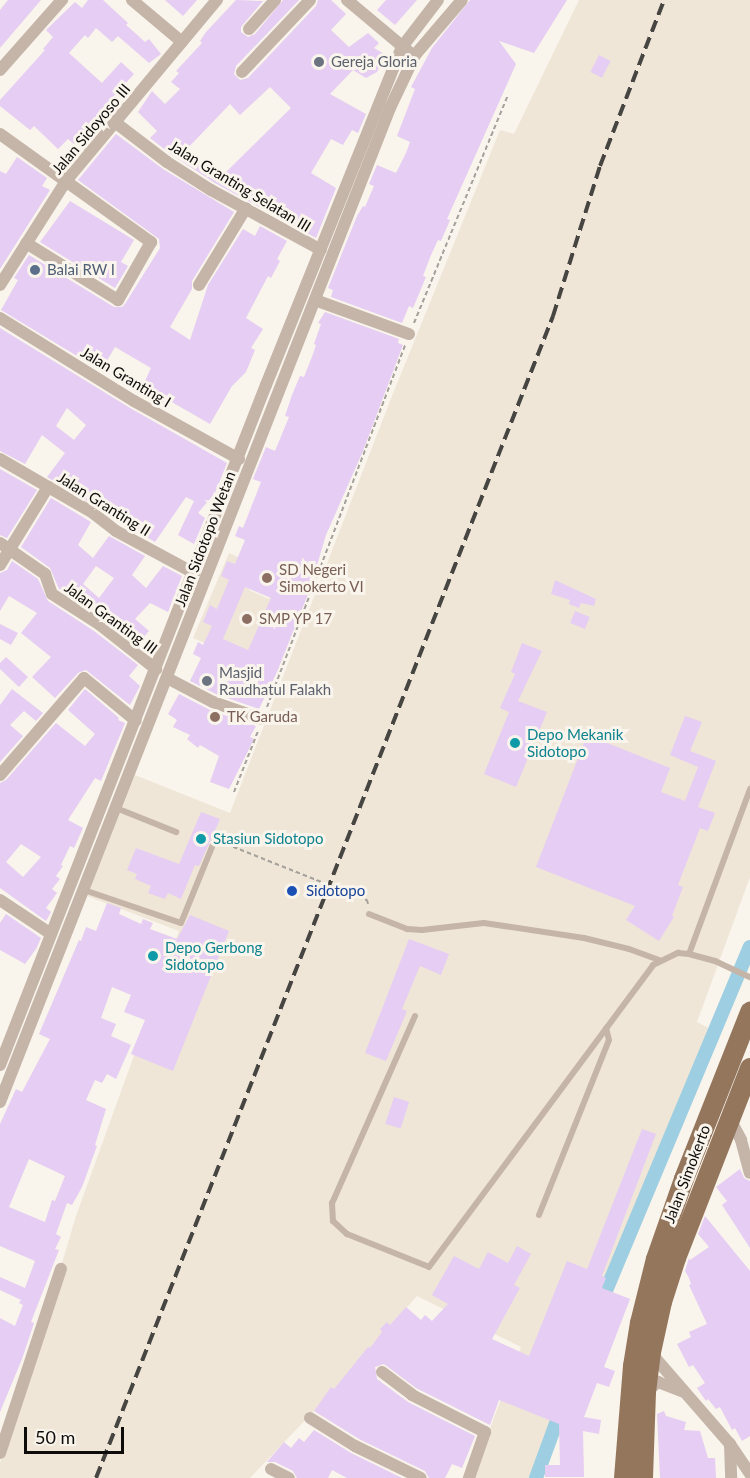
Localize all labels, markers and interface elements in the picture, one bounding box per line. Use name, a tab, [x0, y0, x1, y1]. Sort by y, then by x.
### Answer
place label: Gereja Gloria	[331, 53, 417, 71]
marker: Gereja Gloria	[312, 55, 326, 69]
street label: Jalan Sidoyoso III	[48, 80, 134, 178]
street label: Jalan Granting Selatan III	[166, 136, 314, 236]
place label: Balai RW I	[47, 261, 115, 279]
marker: Balai RW I	[28, 263, 42, 277]
street label: Jalan Granting I	[78, 343, 174, 411]
street label: Jalan Granting II	[54, 468, 154, 540]
street label: Jalan Sidotopo Wetan	[171, 469, 239, 609]
place label: SD Negeri Simokerto VI	[279, 560, 364, 595]
marker: SD Negeri Simokerto VI	[260, 571, 274, 585]
street label: Jalan Granting III	[61, 578, 161, 658]
place label: SMP YP 17	[259, 610, 334, 628]
marker: SMP YP 17	[240, 612, 254, 626]
place label: Masjid Raudhatul Falakh	[219, 663, 331, 698]
marker: Masjid Raudhatul Falakh	[200, 674, 214, 688]
place label: TK Garuda	[227, 708, 298, 726]
marker: TK Garuda	[208, 710, 222, 724]
place label: Depo Mekanik Sidotopo	[527, 725, 623, 760]
marker: Depo Mekanik Sidotopo	[508, 736, 522, 750]
place label: Stasiun Sidotopo	[213, 830, 323, 848]
marker: Stasiun Sidotopo	[194, 832, 208, 846]
marker: Sidotopo	[283, 882, 301, 900]
place label: Sidotopo	[306, 882, 365, 900]
place label: Depo Gerbong Sidotopo	[165, 938, 262, 973]
marker: Depo Gerbong Sidotopo	[146, 949, 160, 963]
street label: Jalan Simokerto	[660, 1122, 714, 1226]
scale bar	[27, 1415, 128, 1453]
text: 50 m	[35, 1426, 75, 1448]

